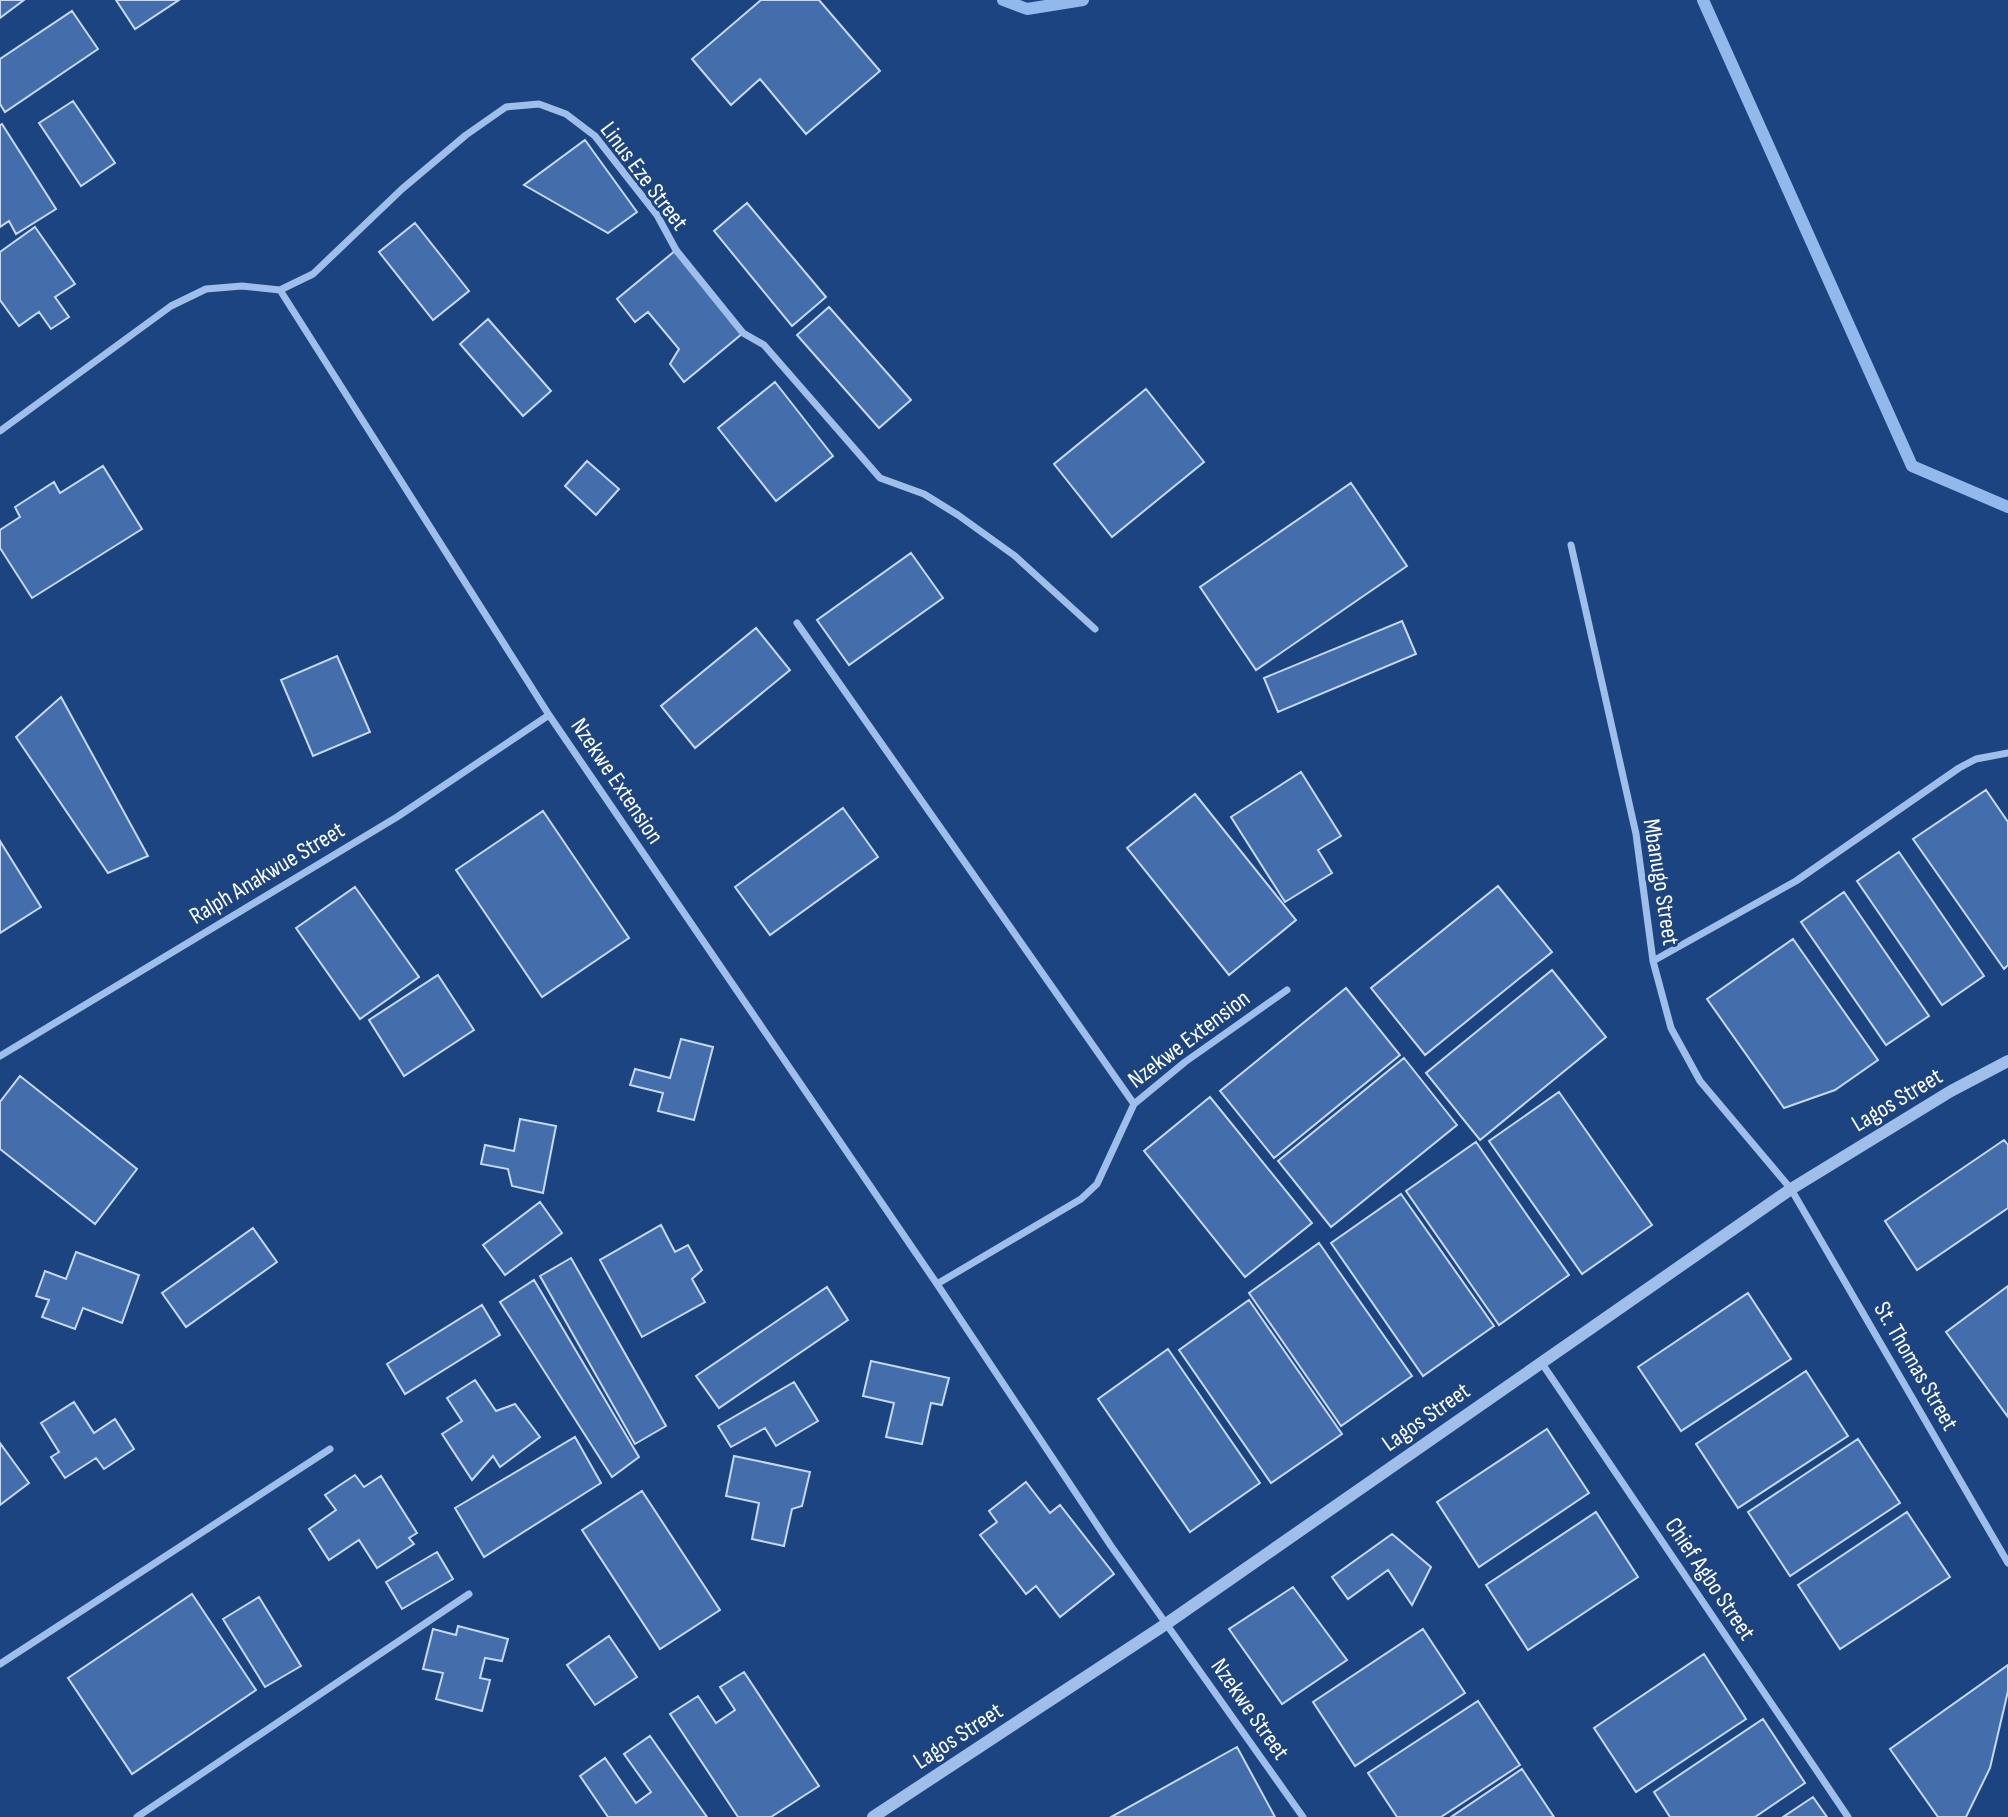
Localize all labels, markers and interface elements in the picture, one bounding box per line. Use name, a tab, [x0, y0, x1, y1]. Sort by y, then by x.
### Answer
street label: Linus Eze Street	[594, 116, 694, 236]
street label: Nzekwe Extension	[564, 713, 670, 849]
street label: Ralph Anakwue Street	[184, 815, 350, 931]
street label: Mbanugo Street	[1637, 817, 1685, 947]
street label: Nzekwe Extension	[1122, 984, 1256, 1094]
street label: Lagos Street	[1846, 1062, 1948, 1138]
street label: St. Thomas Street	[1868, 1297, 1964, 1435]
street label: Lagos Street	[1376, 1376, 1476, 1458]
street label: Chief Agbo Street	[1658, 1512, 1762, 1646]
street label: Nzekwe Street	[1205, 1653, 1295, 1765]
street label: Lagos Street	[908, 1696, 1008, 1776]

